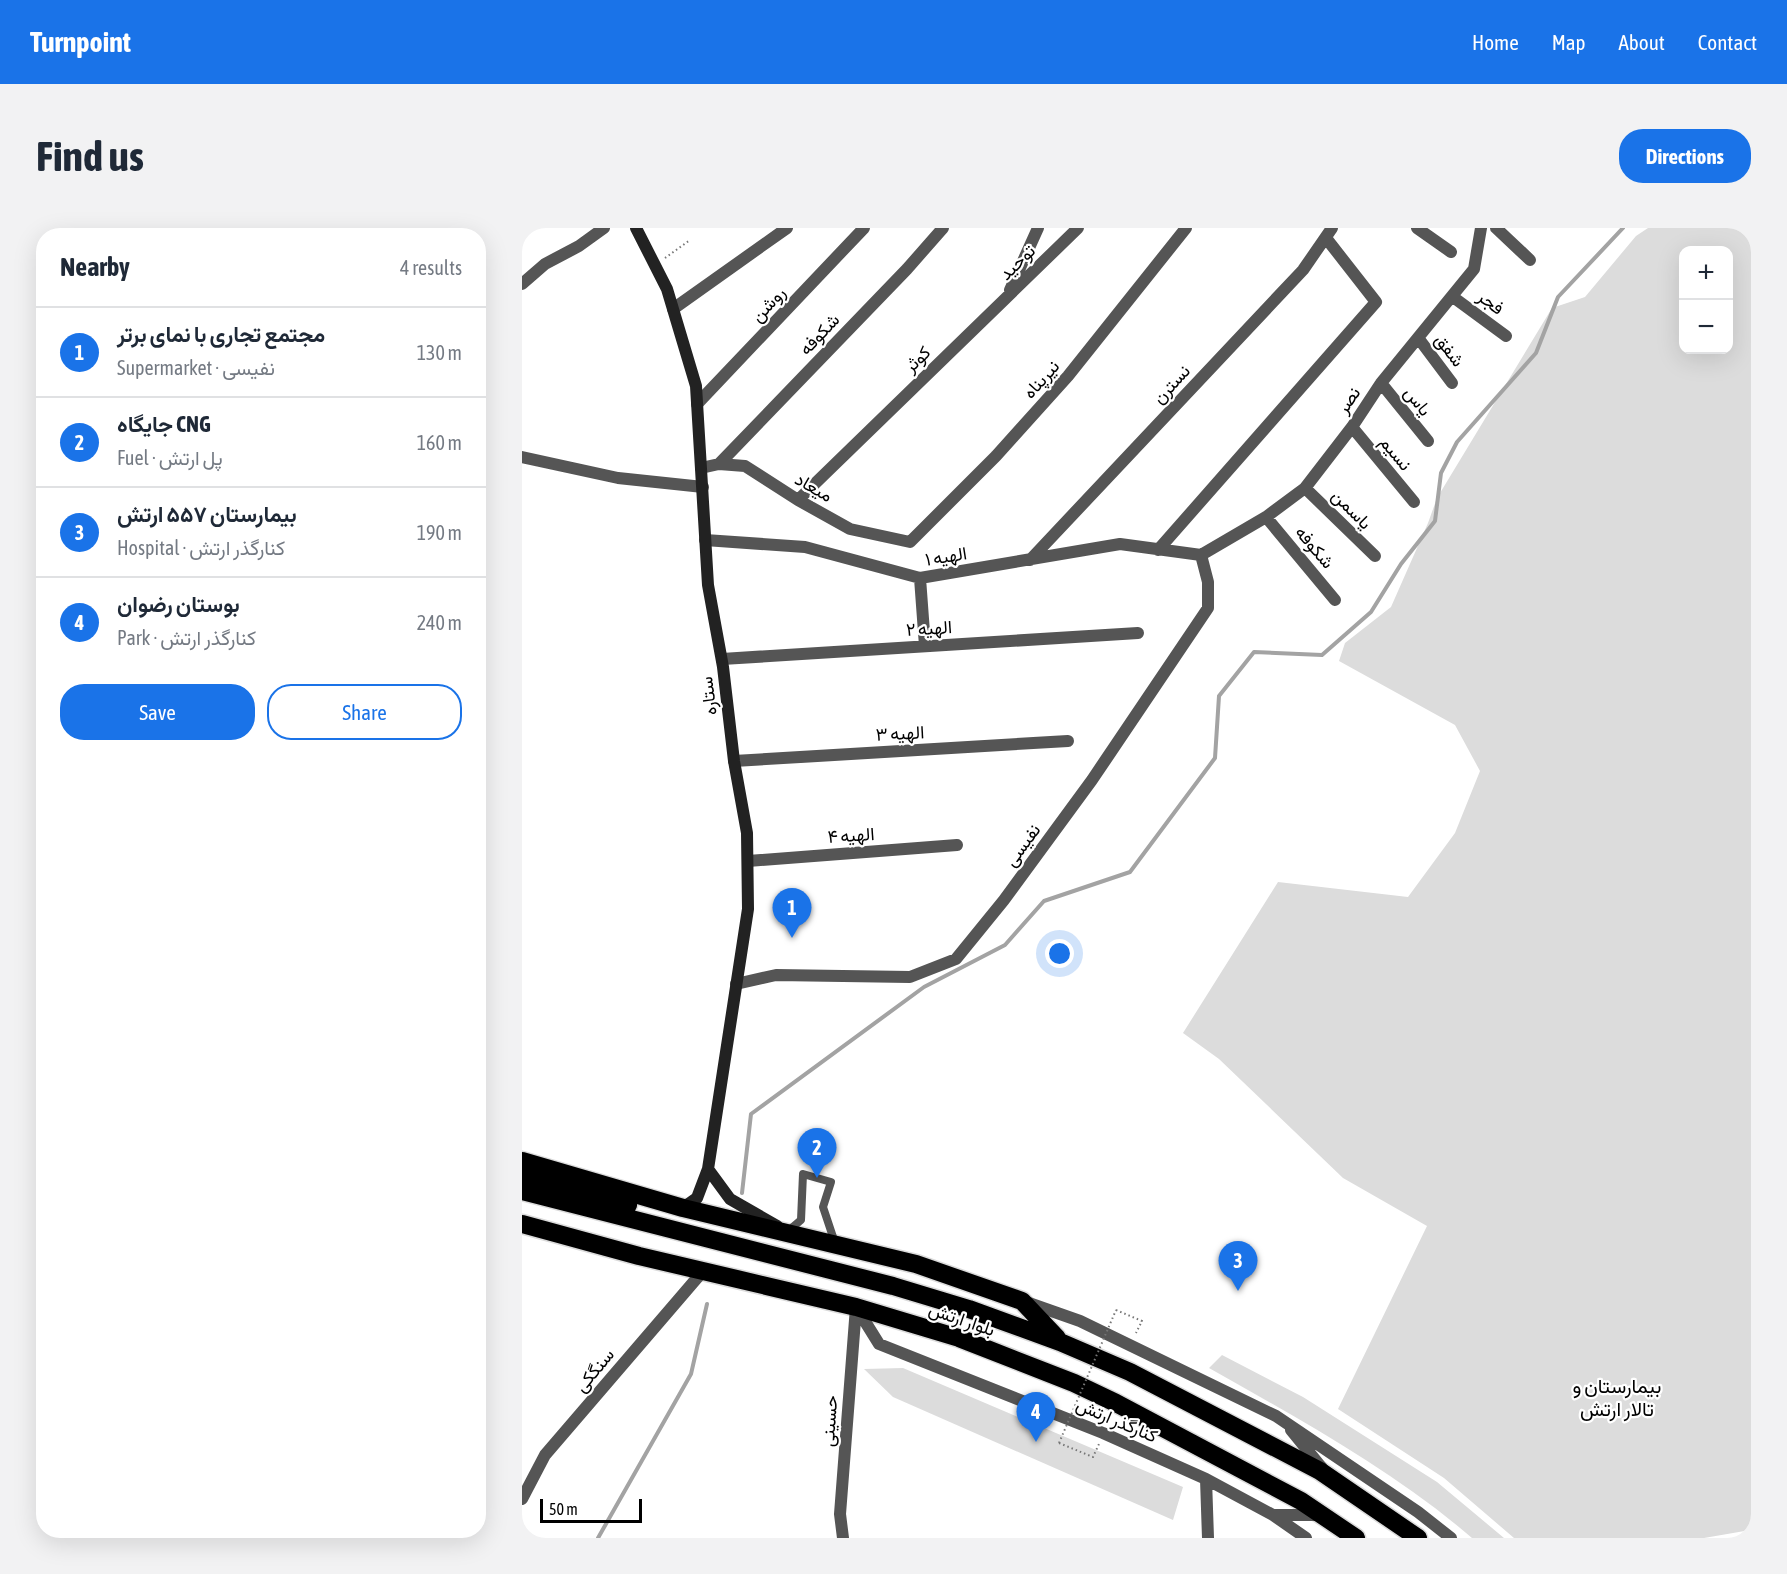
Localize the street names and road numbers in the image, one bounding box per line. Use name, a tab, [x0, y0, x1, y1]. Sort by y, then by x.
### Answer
street label: توحید	[995, 240, 1040, 285]
street label: روشن	[746, 282, 790, 327]
street label: فجر	[1472, 285, 1508, 319]
street label: شکوفه	[794, 309, 844, 360]
street label: شفق	[1430, 329, 1469, 371]
street label: کوثر	[899, 342, 935, 378]
street label: نیرپناه	[1018, 356, 1065, 404]
street label: نسترن	[1148, 360, 1195, 408]
street label: یاس	[1399, 382, 1436, 421]
street label: نصر	[1331, 383, 1365, 419]
street label: نسیم	[1374, 432, 1416, 476]
street label: میعاد	[792, 468, 836, 506]
street label: یاسمن	[1327, 485, 1376, 534]
street label: شکوفه	[1290, 521, 1339, 573]
street label: الهیه ۱	[924, 542, 968, 571]
street label: الهیه ۲	[905, 616, 953, 641]
street label: ستاره	[695, 675, 722, 717]
street label: الهیه ۳	[875, 721, 925, 746]
street label: نفیسی	[1000, 820, 1045, 871]
street label: الهیه ۴	[827, 823, 875, 848]
street label: بلوار ارتش	[926, 1298, 998, 1341]
street label: سنگکی	[570, 1344, 619, 1397]
street label: کنارگذر ارتش	[1073, 1393, 1161, 1447]
street label: حسینی	[817, 1395, 842, 1448]

